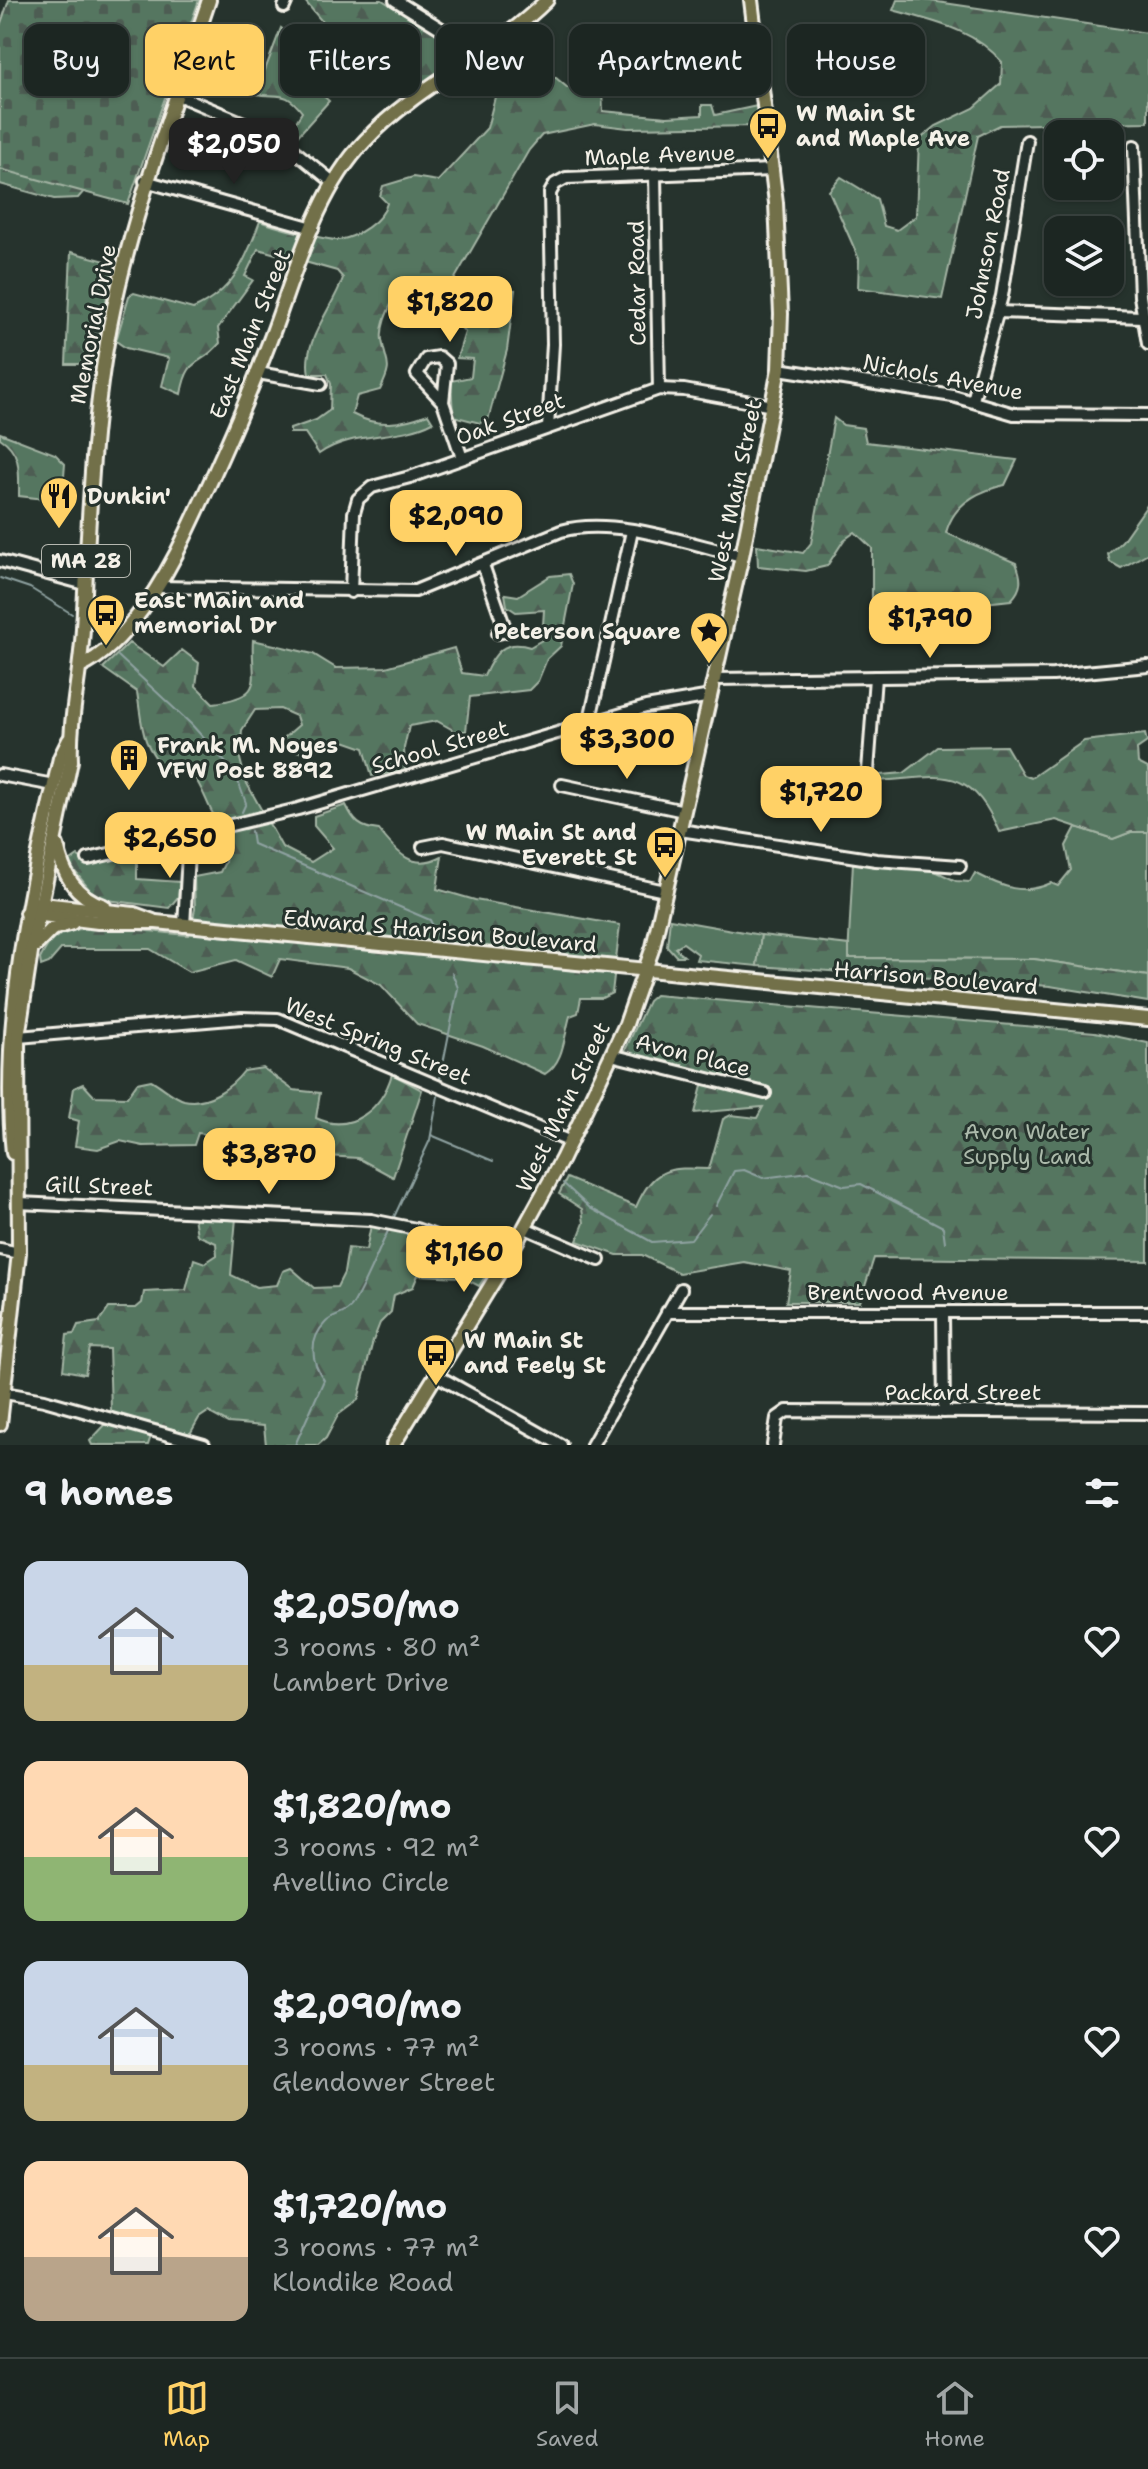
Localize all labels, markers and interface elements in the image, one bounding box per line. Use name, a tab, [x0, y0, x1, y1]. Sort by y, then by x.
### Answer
chip: Buy	[24, 24, 129, 96]
chip: Rent	[145, 24, 264, 96]
chip: Filters	[280, 24, 420, 96]
chip: New	[436, 24, 553, 96]
chip: Apartment	[569, 24, 771, 96]
chip: House	[787, 24, 925, 96]
place label: W Main St and Maple Ave	[796, 99, 970, 153]
bus stop icon: W Main St and Maple Ave	[747, 105, 789, 160]
pin: $2,050	[169, 118, 299, 186]
map controls	[1044, 120, 1124, 296]
button: locate	[1044, 120, 1124, 200]
text: $2,050	[187, 126, 281, 161]
street label: Maple Avenue	[584, 138, 736, 172]
street label: Johnson Road	[959, 166, 1017, 322]
button: layers	[1044, 216, 1124, 296]
street label: Cedar Road	[621, 220, 653, 346]
street label: Memorial Drive	[63, 242, 123, 406]
street label: East Main Street	[203, 245, 297, 423]
pin: $1,820	[385, 276, 515, 344]
text: $1,820	[406, 284, 494, 319]
street label: Nichols Avenue	[860, 347, 1026, 407]
street label: Oak Street	[451, 386, 569, 452]
street label: West Main Street	[701, 397, 769, 585]
restaurant icon: Dunkin'	[38, 475, 80, 530]
place label: Dunkin'	[87, 482, 171, 511]
pin: $2,090	[391, 490, 521, 558]
text: $2,090	[408, 498, 504, 533]
road number: MA 28	[42, 545, 130, 577]
place label: East Main and memorial Dr	[134, 586, 304, 640]
bus stop icon: East Main and memorial Dr	[85, 592, 127, 647]
pin: $1,790	[865, 592, 995, 660]
text: $1,790	[887, 600, 973, 635]
place icon: Peterson Square	[688, 610, 730, 665]
place label: Peterson Square	[493, 617, 681, 646]
pin: $3,300	[562, 713, 692, 781]
street label: School Street	[368, 714, 512, 780]
text: $3,300	[579, 721, 675, 756]
place label: Frank M. Noyes VFW Post 8892	[157, 731, 338, 785]
building icon: Frank M. Noyes VFW Post 8892	[108, 737, 150, 792]
pin: $1,720	[756, 766, 886, 834]
text: $1,720	[779, 774, 863, 809]
pin: $2,650	[105, 812, 235, 880]
place label: W Main St and Everett St	[466, 818, 637, 872]
text: $2,650	[123, 820, 217, 855]
bus stop icon: W Main St and Everett St	[644, 824, 686, 879]
street label: Edward S Harrison Boulevard	[282, 903, 598, 959]
street label: Harrison Boulevard	[833, 955, 1039, 1001]
street label: West Spring Street	[281, 990, 475, 1092]
street label: West Main Street	[509, 1017, 617, 1197]
street label: Avon Place	[632, 1027, 754, 1083]
park label: Avon Water Supply Land	[963, 1117, 1091, 1171]
pin: $3,870	[204, 1128, 334, 1196]
text: $3,870	[221, 1136, 317, 1171]
street label: Gill Street	[44, 1170, 154, 1202]
pin: $1,160	[399, 1226, 529, 1294]
text: $1,160	[424, 1234, 504, 1269]
street label: Brentwood Avenue	[807, 1278, 1009, 1307]
place label: W Main St and Feely St	[464, 1326, 606, 1380]
bus stop icon: W Main St and Feely St	[415, 1332, 457, 1387]
street label: Packard Street	[885, 1378, 1041, 1407]
text: 9 homes	[24, 1470, 173, 1516]
icon: filters	[1080, 1471, 1124, 1515]
text: $2,050/mo	[272, 1583, 460, 1629]
icon: home	[88, 1593, 184, 1689]
icon: heart	[1080, 1619, 1124, 1663]
text: 3 rooms · 80 m²	[272, 1629, 481, 1664]
text: Lambert Drive	[272, 1664, 450, 1699]
text: $1,820/mo	[272, 1783, 452, 1829]
icon: home	[88, 1793, 184, 1889]
icon: heart	[1080, 1819, 1124, 1863]
text: 3 rooms · 92 m²	[272, 1829, 480, 1864]
text: Avellino Circle	[272, 1864, 450, 1899]
text: $2,090/mo	[272, 1983, 462, 2029]
icon: home	[88, 1993, 184, 2089]
icon: heart	[1080, 2019, 1124, 2063]
text: 3 rooms · 77 m²	[272, 2029, 480, 2064]
text: Glendower Street	[272, 2064, 495, 2099]
text: $1,720/mo	[272, 2183, 447, 2229]
icon: home	[88, 2193, 184, 2289]
icon: heart	[1080, 2219, 1124, 2263]
text: 3 rooms · 77 m²	[272, 2229, 480, 2264]
text: Klondike Road	[272, 2264, 454, 2299]
tab: Map	[163, 2376, 210, 2453]
tab: Saved	[536, 2376, 599, 2453]
tab: Home	[925, 2376, 985, 2453]

